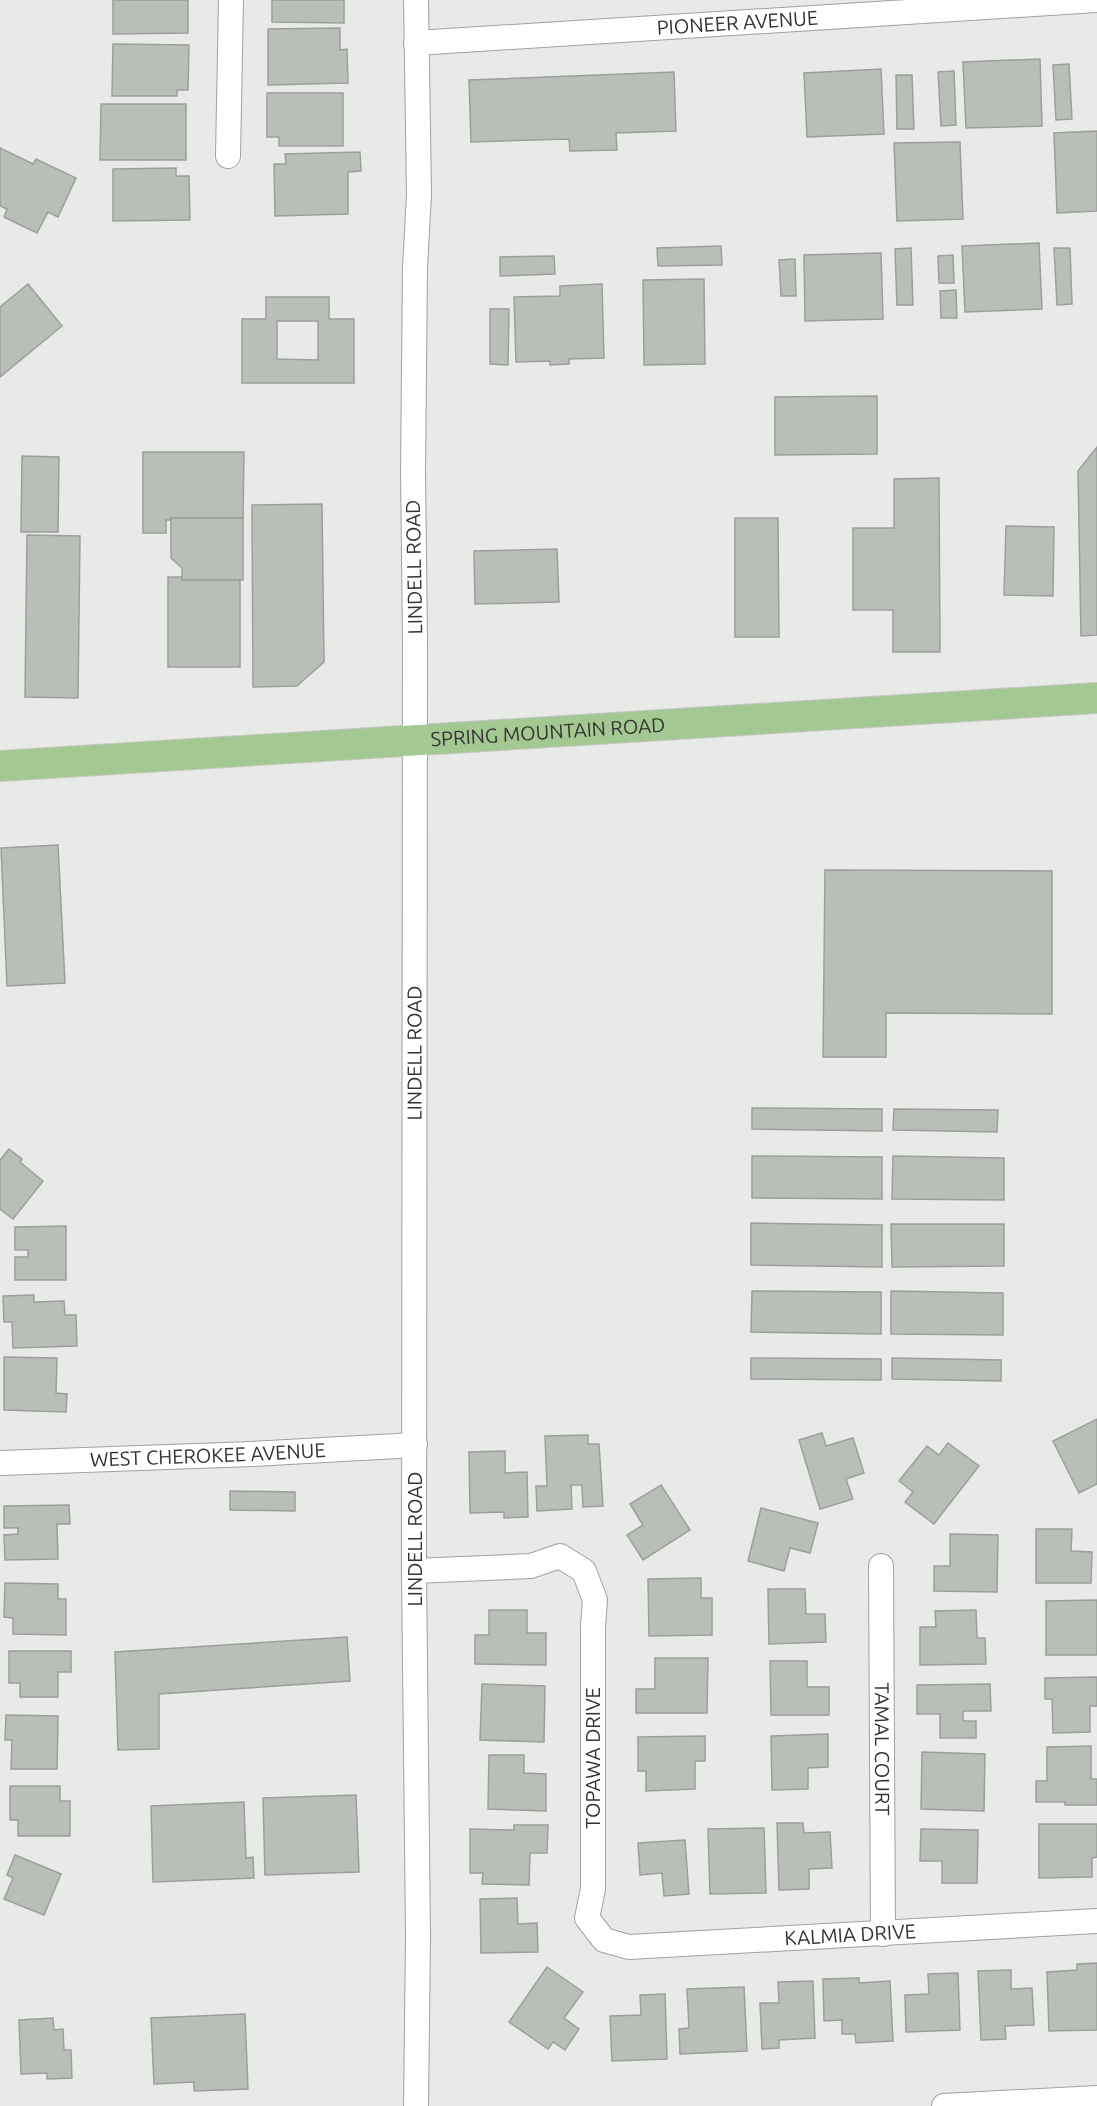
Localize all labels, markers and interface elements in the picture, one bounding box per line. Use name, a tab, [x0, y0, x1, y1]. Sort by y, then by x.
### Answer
street label: PIONEER AVENUE	[656, 6, 819, 39]
street label: LINDELL ROAD	[401, 499, 426, 635]
street label: SPRING MOUNTAIN ROAD	[430, 713, 666, 750]
street label: LINDELL ROAD	[402, 986, 426, 1120]
street label: WEST CHEROKEE AVENUE	[90, 1438, 326, 1471]
street label: LINDELL ROAD	[403, 1472, 426, 1606]
street label: TAMAL COURT	[871, 1682, 894, 1816]
street label: TOPAWA DRIVE	[581, 1687, 604, 1829]
street label: KALMIA DRIVE	[784, 1919, 917, 1949]

